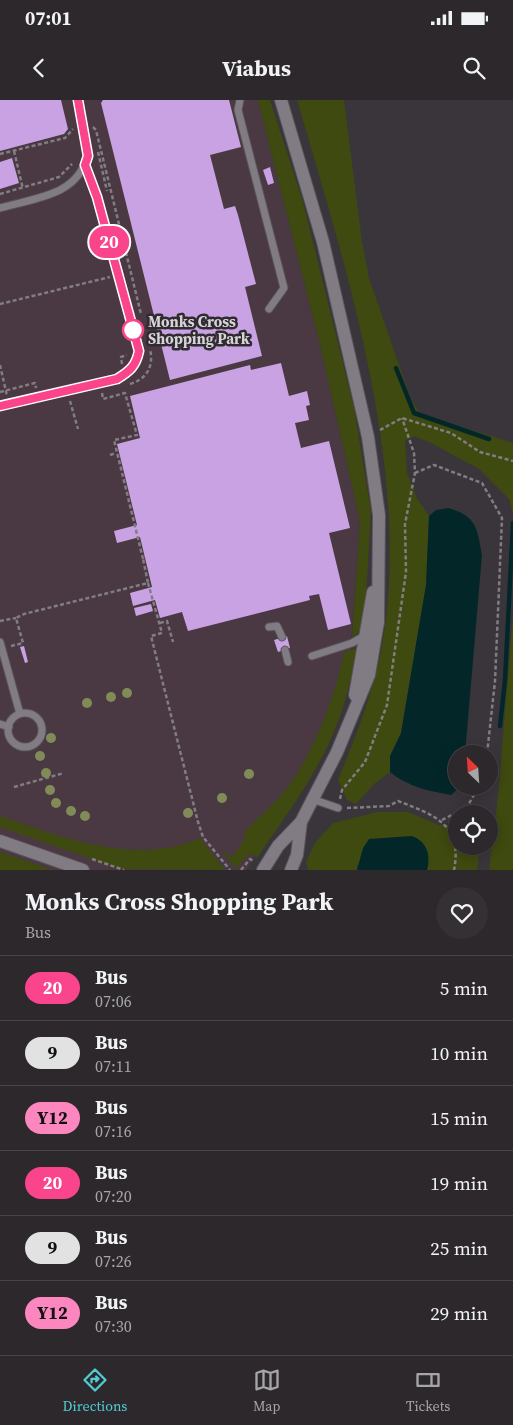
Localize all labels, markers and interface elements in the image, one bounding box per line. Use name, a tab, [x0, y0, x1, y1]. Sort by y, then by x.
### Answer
text: 07:01	[25, 5, 72, 31]
text: Viabus	[222, 53, 291, 83]
icon: back	[25, 54, 53, 82]
icon: search	[460, 54, 488, 82]
line badge: 20	[86, 226, 132, 258]
text: 20	[99, 229, 119, 254]
place label: Monks Cross Shopping Park	[148, 311, 250, 349]
marker: Monks Cross Shopping Park	[122, 319, 144, 341]
north arrow	[448, 745, 498, 795]
map controls	[448, 745, 498, 855]
button: locate	[448, 805, 498, 855]
text: Monks Cross Shopping Park	[25, 885, 333, 918]
button: heart	[436, 887, 488, 939]
text: Bus	[25, 921, 51, 943]
text: Bus	[95, 964, 127, 990]
text: 20	[43, 975, 62, 1000]
text: 5 min	[440, 975, 488, 1001]
text: 07:06	[95, 990, 132, 1012]
text: Bus	[95, 1029, 127, 1055]
text: 9	[48, 1040, 57, 1065]
text: 10 min	[430, 1040, 488, 1066]
text: 07:11	[95, 1055, 132, 1077]
text: Bus	[95, 1094, 127, 1120]
text: Y12	[37, 1105, 68, 1130]
text: 15 min	[430, 1105, 488, 1131]
text: 07:16	[95, 1120, 132, 1142]
text: Bus	[95, 1159, 127, 1185]
text: 20	[43, 1170, 62, 1195]
text: 19 min	[430, 1170, 488, 1196]
text: 07:20	[95, 1185, 132, 1207]
text: Bus	[95, 1224, 127, 1250]
text: 9	[48, 1235, 57, 1260]
text: 25 min	[430, 1235, 488, 1261]
text: 07:26	[95, 1250, 132, 1272]
text: Bus	[95, 1289, 127, 1315]
text: Y12	[37, 1300, 68, 1325]
text: 29 min	[430, 1300, 488, 1326]
text: 07:30	[95, 1315, 132, 1337]
tab: Directions	[63, 1366, 127, 1416]
tab: Map	[253, 1366, 281, 1416]
tab: Tickets	[406, 1366, 450, 1416]

